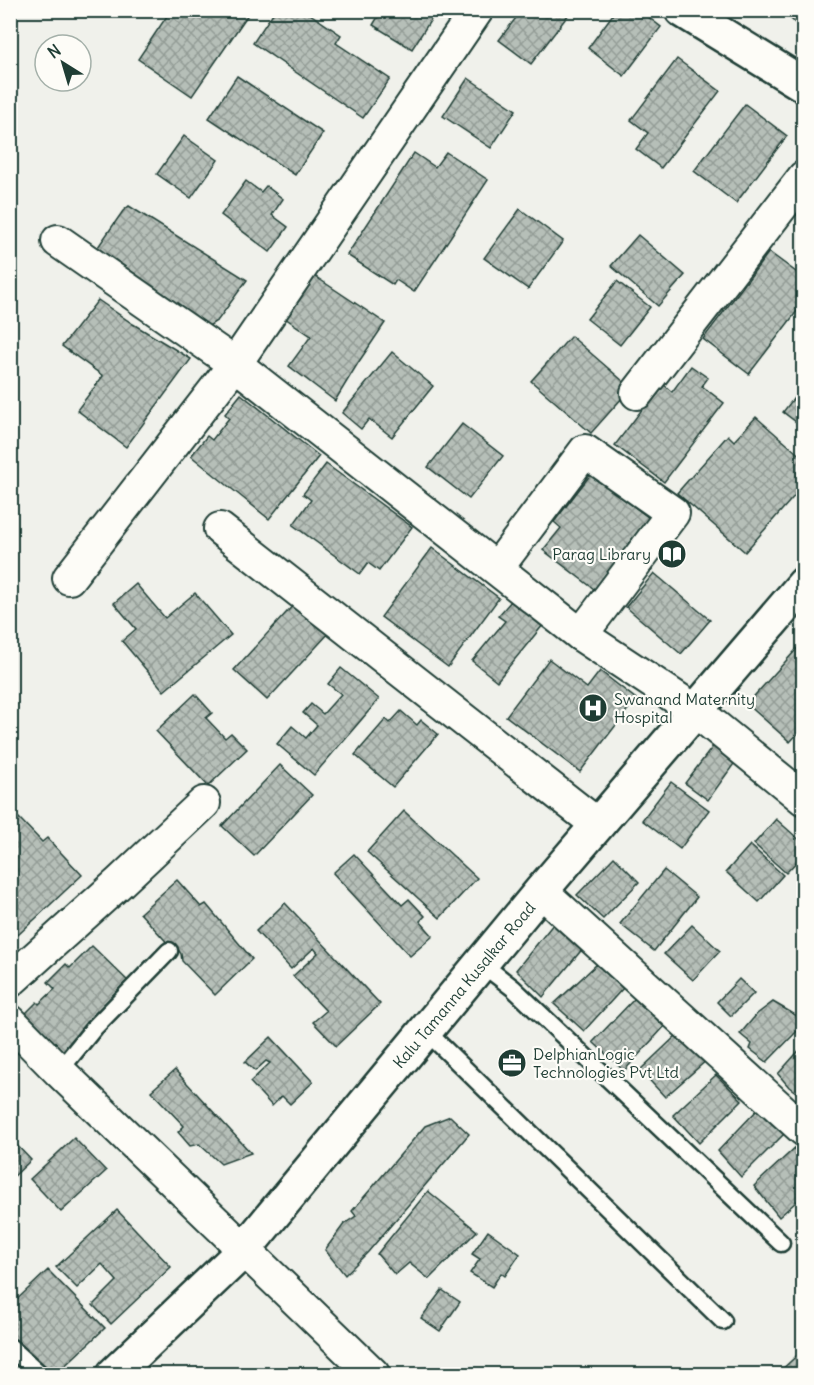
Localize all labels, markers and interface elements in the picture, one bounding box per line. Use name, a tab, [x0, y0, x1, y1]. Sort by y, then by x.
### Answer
north arrow	[33, 33, 93, 93]
text: N	[44, 40, 64, 62]
library icon: Parag Library	[656, 538, 688, 570]
place label: Parag Library	[552, 544, 651, 564]
place label: Swanand Maternity Hospital	[614, 689, 755, 727]
hospital icon: Swanand Maternity Hospital	[577, 692, 609, 724]
street label: Kalu Tamanna Kusalkar Road	[389, 898, 539, 1072]
place label: DelphianLogic Technologies Pvt Ltd	[533, 1044, 679, 1082]
office icon: DelphianLogic Technologies Pvt Ltd	[496, 1047, 528, 1079]

